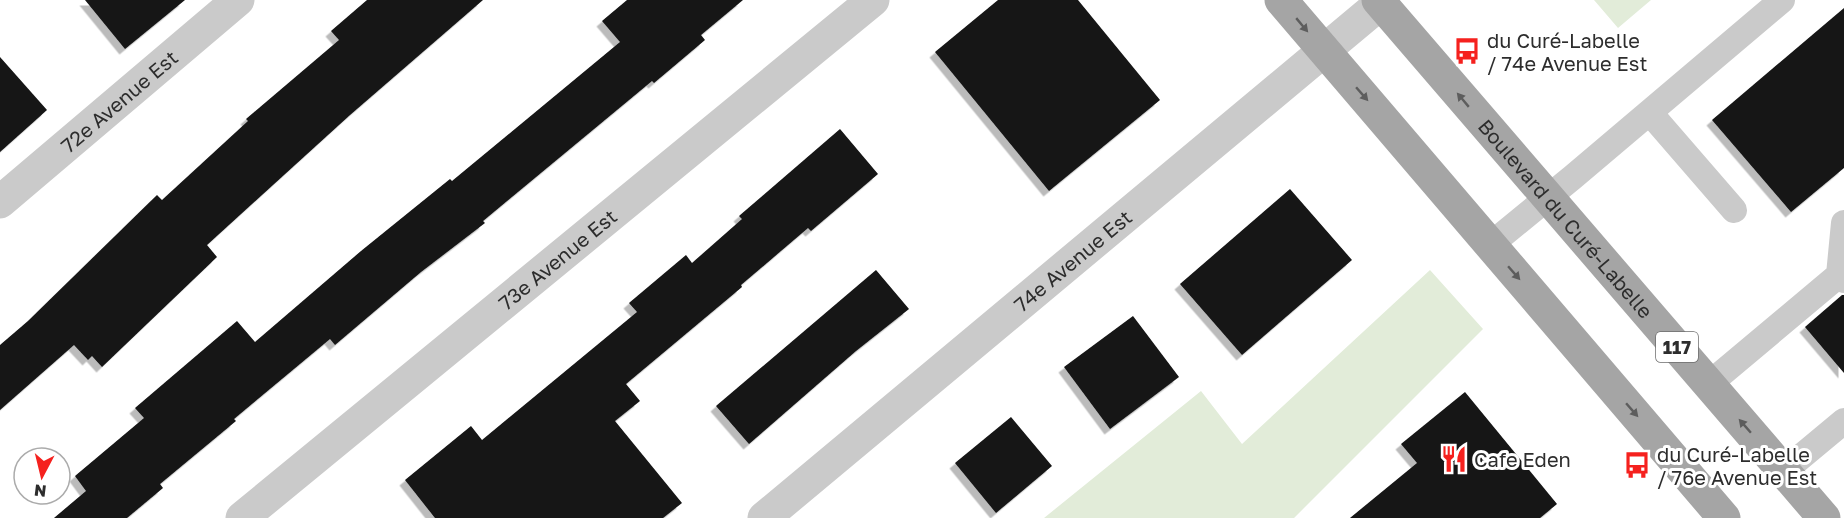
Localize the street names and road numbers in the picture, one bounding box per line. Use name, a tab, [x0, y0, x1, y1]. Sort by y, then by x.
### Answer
street label: 72e Avenue Est	[56, 45, 182, 157]
street label: Boulevard du Curé-Labelle	[1474, 114, 1658, 323]
street label: 73e Avenue Est	[494, 204, 621, 315]
street label: 74e Avenue Est	[1009, 204, 1136, 316]
road number: 117	[1656, 332, 1698, 362]

